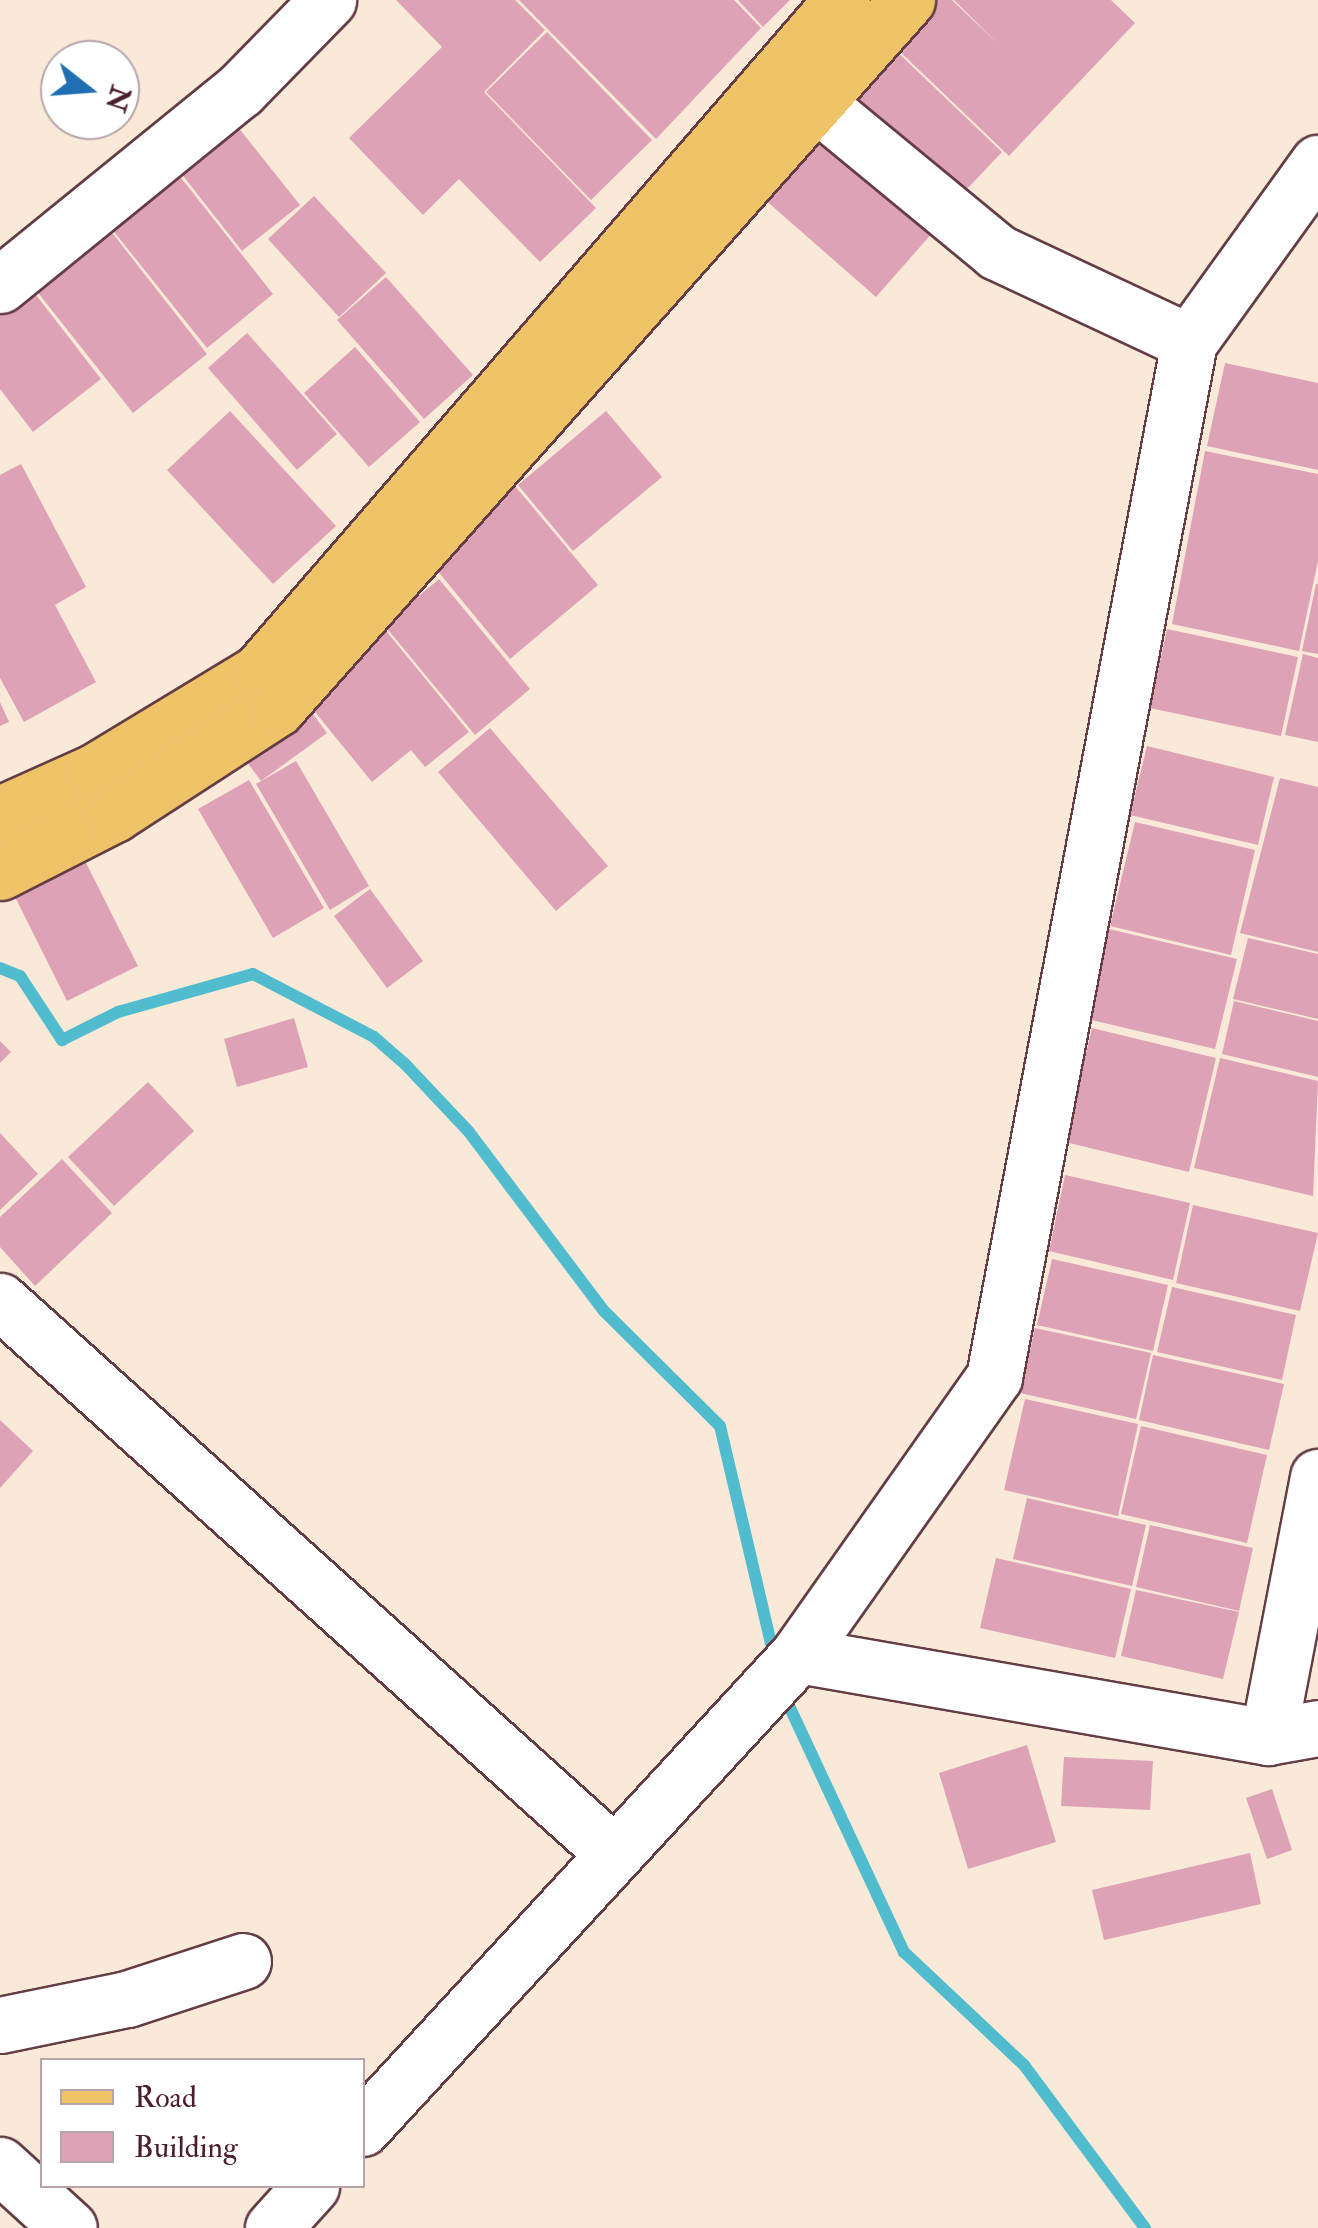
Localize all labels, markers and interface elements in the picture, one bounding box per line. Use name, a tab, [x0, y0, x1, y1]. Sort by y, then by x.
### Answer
north arrow	[40, 40, 140, 140]
text: N	[97, 81, 138, 115]
legend	[40, 2058, 365, 2188]
text: Road	[134, 2079, 197, 2116]
text: Building	[134, 2129, 238, 2166]

